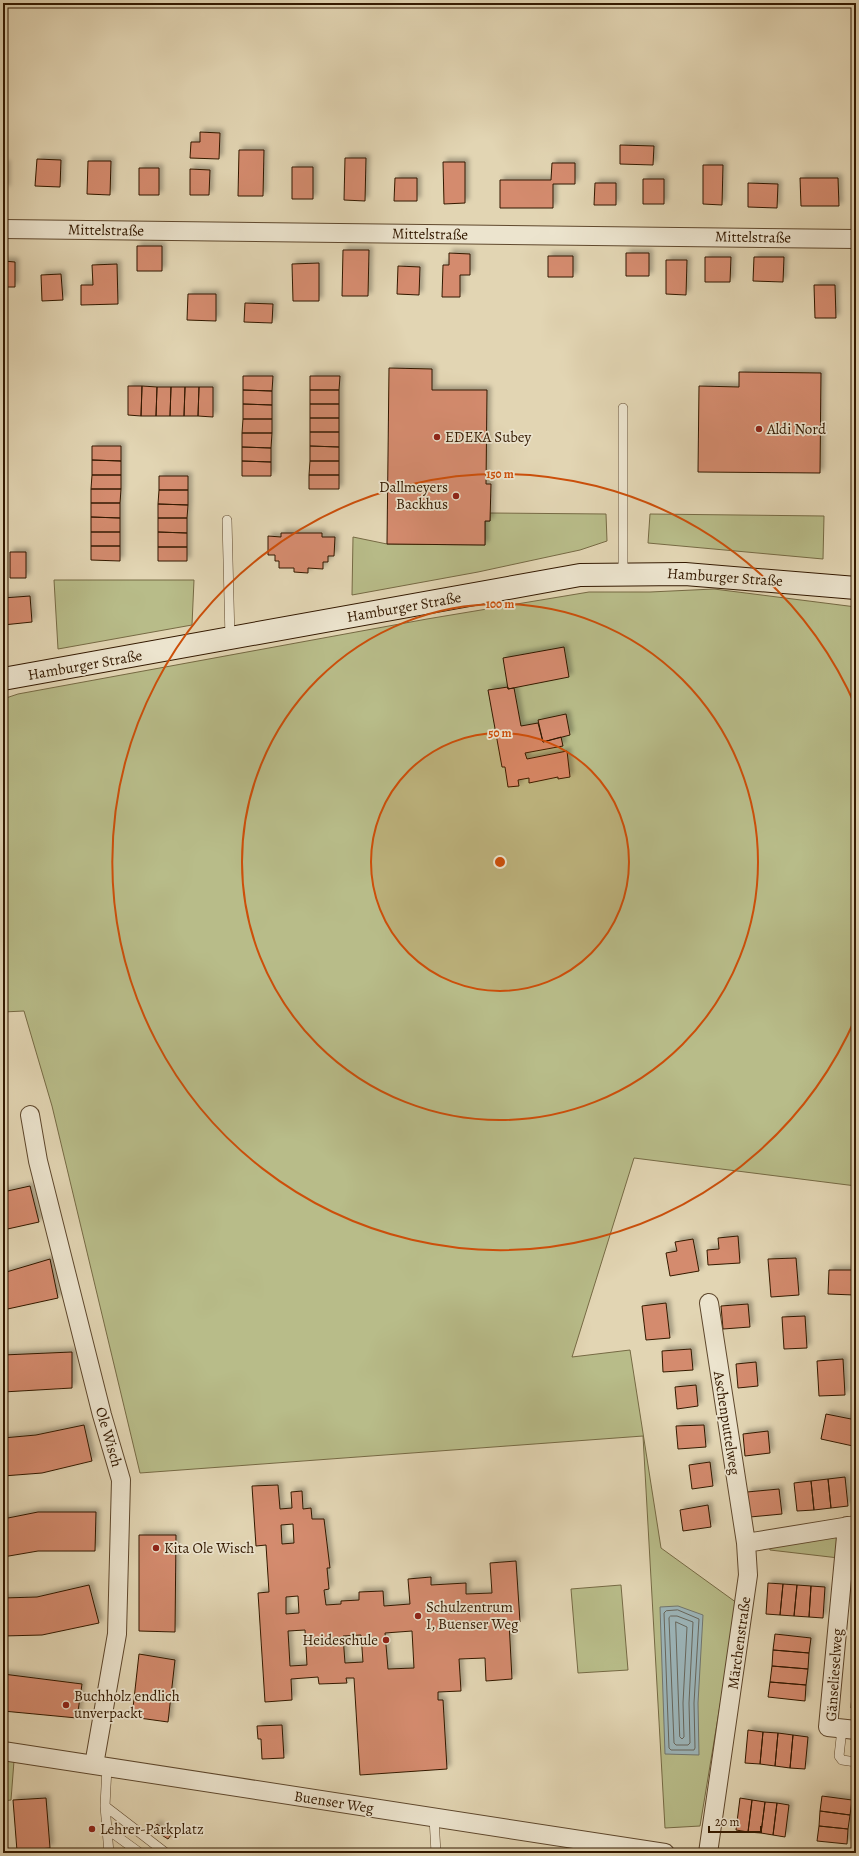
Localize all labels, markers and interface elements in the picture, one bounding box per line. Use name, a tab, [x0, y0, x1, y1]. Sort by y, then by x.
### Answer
street label: Mittelstraße	[68, 219, 145, 241]
street label: Mittelstraße	[392, 223, 469, 245]
street label: Mittelstraße	[715, 226, 792, 248]
place label: Aldi Nord	[766, 419, 827, 439]
marker: Aldi Nord	[754, 424, 764, 434]
place label: EDEKA Subey	[445, 427, 532, 447]
marker: EDEKA Subey	[432, 432, 442, 442]
text: 150 m	[486, 466, 514, 482]
place label: Dallmeyers Backhus	[379, 477, 448, 514]
marker: Dallmeyers Backhus	[451, 491, 461, 501]
street label: Hamburger Straße	[666, 563, 784, 591]
street label: Hamburger Straße	[345, 587, 463, 627]
text: 100 m	[486, 596, 514, 612]
street label: Hamburger Straße	[26, 645, 144, 685]
text: 50 m	[488, 725, 512, 741]
centre of rings	[493, 855, 507, 869]
street label: Aschenputtelweg	[709, 1369, 745, 1477]
street label: Ole Wisch	[91, 1405, 127, 1469]
place label: Kita Ole Wisch	[164, 1538, 254, 1558]
marker: Kita Ole Wisch	[151, 1543, 161, 1553]
street label: Märchenstraße	[723, 1595, 755, 1691]
place label: Schulzentrum I, Buenser Weg	[426, 1597, 519, 1634]
marker: Schulzentrum I, Buenser Weg	[413, 1611, 423, 1621]
street label: Gänselieselweg	[821, 1627, 847, 1722]
place label: Heideschule	[302, 1630, 378, 1650]
marker: Heideschule	[381, 1635, 391, 1645]
place label: Buchholz endlich unverpackt	[74, 1686, 180, 1723]
marker: Buchholz endlich unverpackt	[61, 1700, 71, 1710]
street label: Buenser Weg	[293, 1786, 376, 1818]
scale bar	[709, 1808, 761, 1834]
text: 20 m	[715, 1814, 739, 1830]
place label: Lehrer-Parkplatz	[100, 1819, 204, 1839]
marker: Lehrer-Parkplatz	[87, 1824, 97, 1834]

